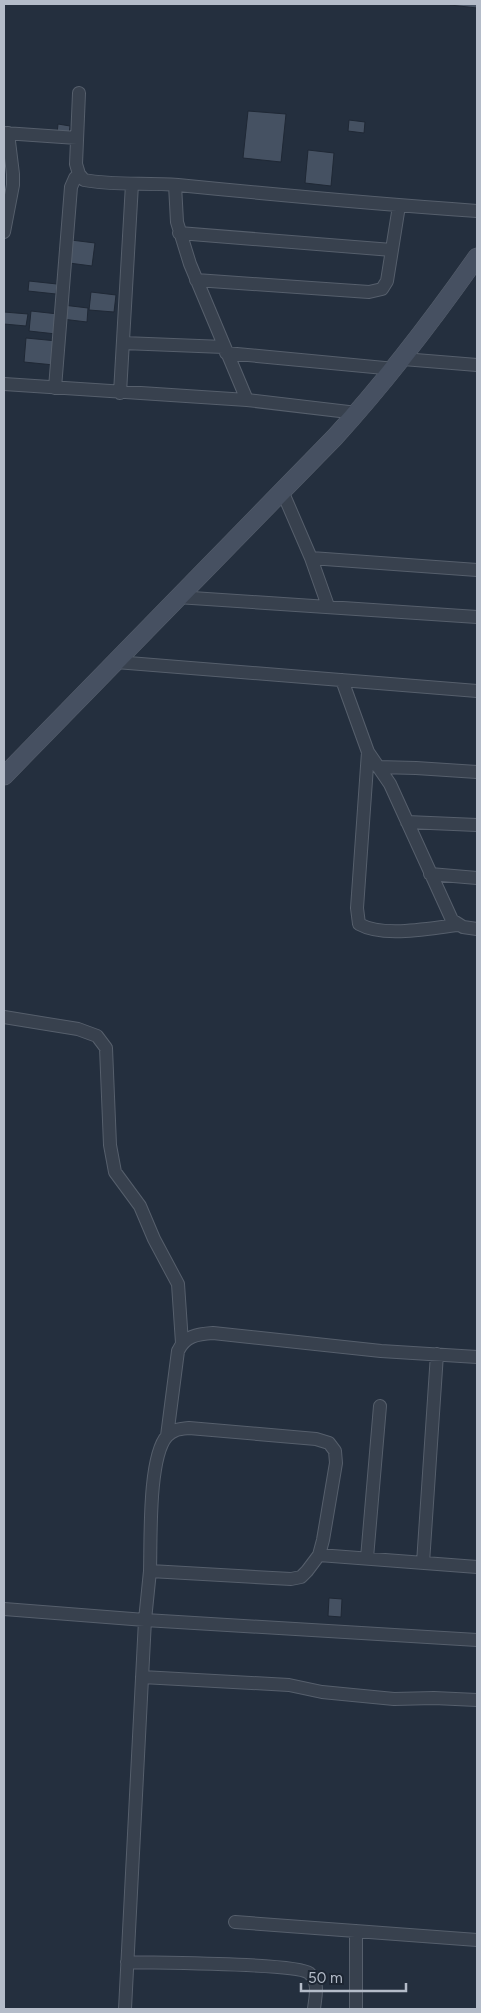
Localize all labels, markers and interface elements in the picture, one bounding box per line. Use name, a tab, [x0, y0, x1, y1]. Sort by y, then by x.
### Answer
scale bar	[301, 1960, 406, 1992]
text: 50 m	[308, 1969, 343, 1987]

